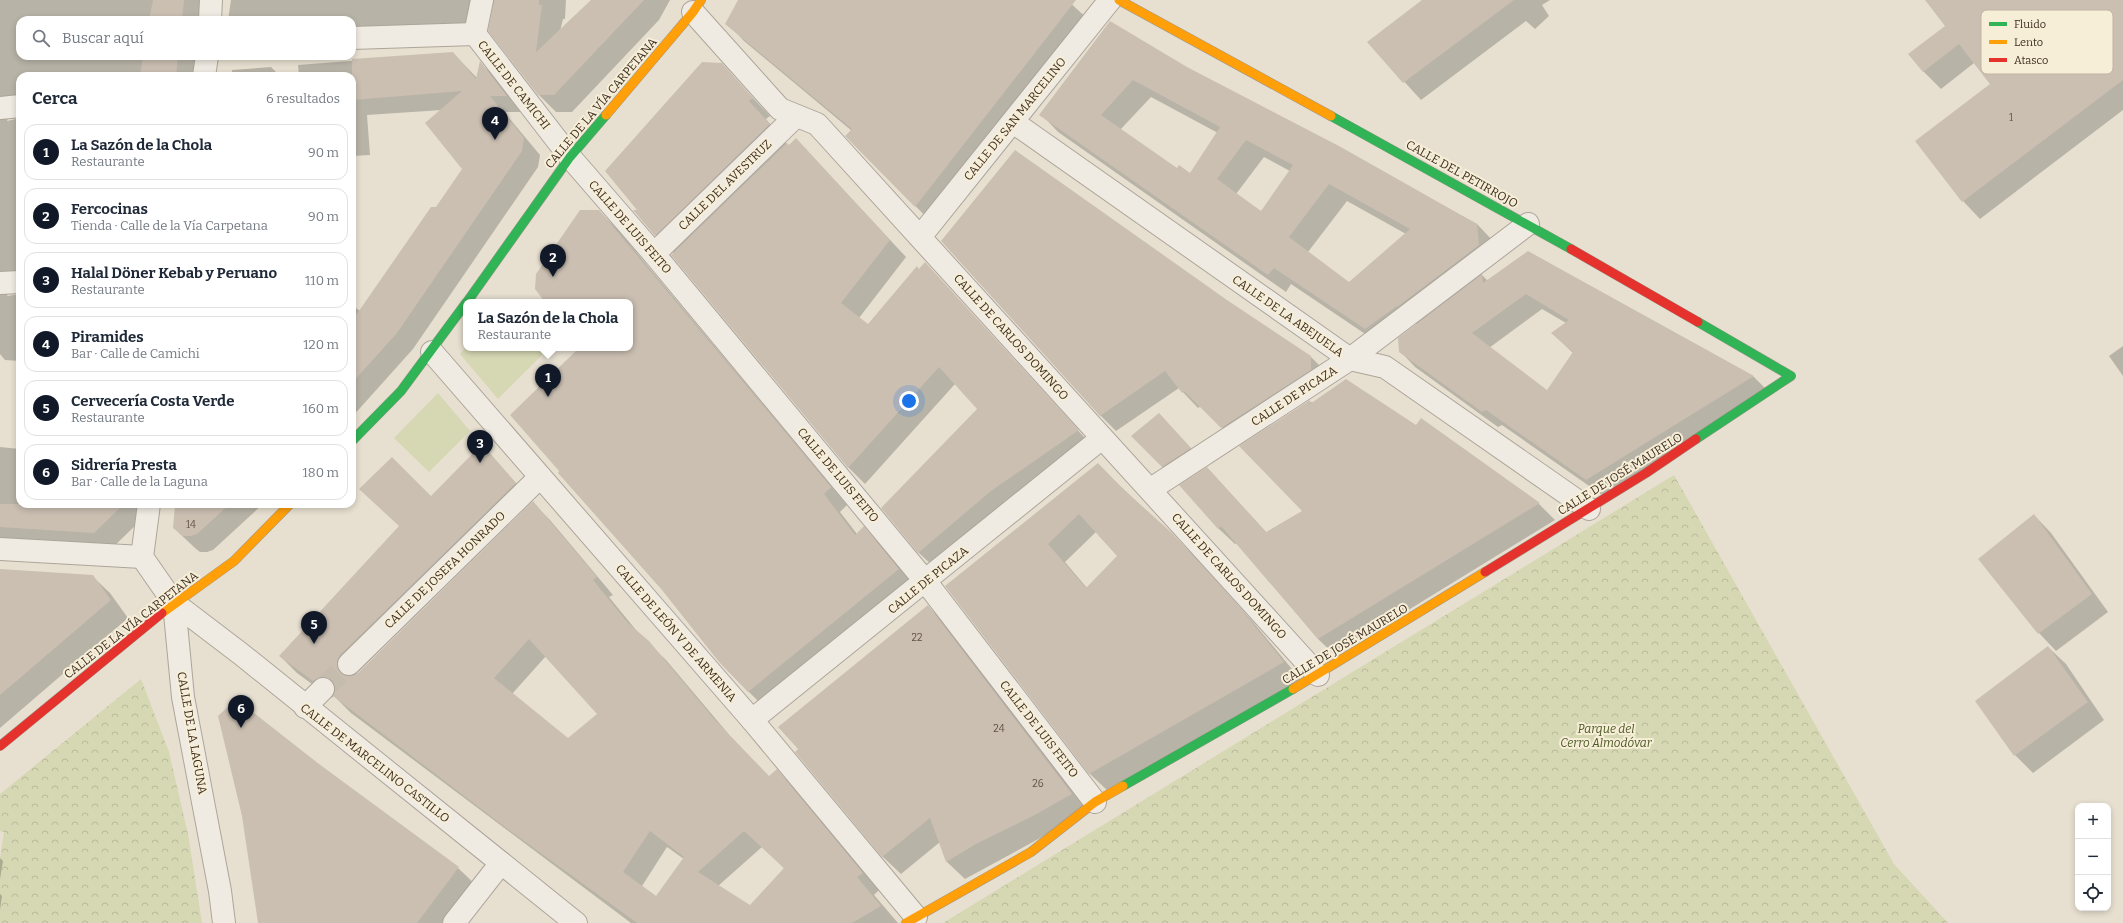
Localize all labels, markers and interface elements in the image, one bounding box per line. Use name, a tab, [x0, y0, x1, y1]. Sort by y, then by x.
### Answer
legend	[1981, 10, 2113, 74]
search box	[16, 16, 356, 60]
text: Fluido	[2014, 18, 2046, 31]
icon: search	[30, 27, 52, 49]
text: Buscar aquí	[62, 29, 144, 47]
street label: CALLE DE LA VÍA CARPETANA	[541, 34, 660, 171]
text: Lento	[2014, 36, 2043, 49]
street label: CALLE DE CAMICHI	[475, 38, 553, 132]
street label: CALLE DE SAN MARCELINO	[961, 54, 1069, 183]
text: Atasco	[2014, 54, 2048, 67]
text: Cerca	[32, 88, 77, 109]
text: 6 resultados	[266, 91, 340, 106]
pin: 4	[482, 107, 508, 140]
house number: 1	[2009, 112, 2013, 124]
text: La Sazón de la Chola	[71, 136, 212, 154]
street label: CALLE DEL AVESTRUZ	[676, 137, 774, 233]
street label: CALLE DEL PETIRROJO	[1404, 137, 1521, 211]
text: 1	[43, 145, 49, 160]
text: 90 m	[308, 145, 339, 160]
text: Restaurante	[71, 154, 145, 169]
street label: CALLE DE LUIS FEITO	[586, 177, 674, 277]
text: Fercocinas	[71, 200, 148, 218]
text: 2	[42, 209, 50, 224]
text: 90 m	[308, 209, 339, 224]
text: Tienda · Calle de la Vía Carpetana	[71, 218, 268, 233]
pin: 2	[540, 244, 566, 277]
text: Halal Döner Kebab y Peruano	[71, 264, 277, 282]
street label: CALLE DE CARLOS DOMINGO	[951, 271, 1071, 403]
street label: CALLE DE LA ABEJUELA	[1230, 272, 1347, 360]
text: 3	[42, 273, 50, 288]
text: 110 m	[305, 273, 339, 288]
text: Restaurante	[71, 282, 145, 297]
popup	[463, 299, 633, 351]
text: La Sazón de la Chola	[477, 309, 619, 327]
text: Restaurante	[477, 327, 551, 342]
text: Piramides	[71, 328, 144, 346]
text: 4	[42, 337, 50, 352]
text: 120 m	[303, 337, 339, 352]
text: Bar · Calle de Camichi	[71, 346, 200, 361]
street label: CALLE DE PICAZA	[1249, 363, 1340, 429]
pin: 1	[535, 364, 561, 397]
your location	[899, 391, 919, 411]
text: Cervecería Costa Verde	[71, 392, 234, 410]
text: 5	[42, 401, 50, 416]
text: 160 m	[303, 401, 339, 416]
text: Restaurante	[71, 410, 145, 425]
street label: CALLE DE LUIS FEITO	[794, 425, 882, 525]
street label: CALLE DE JOSÉ MAURELO	[1555, 429, 1685, 518]
pin: 3	[467, 430, 493, 463]
text: Sidrería Presta	[71, 456, 177, 474]
text: 6	[42, 465, 50, 480]
text: 180 m	[303, 465, 339, 480]
text: Bar · Calle de la Laguna	[71, 474, 208, 489]
street label: CALLE DE JOSEFA HONRADO	[382, 508, 508, 632]
street label: CALLE DE CARLOS DOMINGO	[1169, 510, 1289, 642]
house number: 14	[186, 519, 196, 531]
street label: CALLE DE PICAZA	[885, 543, 971, 617]
street label: CALLE DE LEÓN V DE ARMENIA	[613, 561, 740, 705]
street label: CALLE DE LA VÍA CARPETANA	[61, 567, 201, 682]
street label: CALLE DE JOSÉ MAURELO	[1279, 600, 1410, 687]
pin: 5	[301, 611, 327, 644]
house number: 22	[912, 632, 922, 644]
street label: CALLE DE LA LAGUNA	[174, 670, 210, 796]
street label: CALLE DE LUIS FEITO	[997, 678, 1081, 780]
pin: 6	[228, 695, 254, 728]
street label: CALLE DE MARCELINO CASTILLO	[298, 700, 452, 826]
park label: Parque del Cerro Almodóvar	[1560, 722, 1653, 750]
house number: 24	[993, 723, 1005, 735]
house number: 26	[1032, 778, 1044, 790]
map controls	[2075, 803, 2111, 911]
button: +	[2075, 803, 2111, 839]
button: −	[2075, 839, 2111, 875]
button: locate	[2075, 875, 2111, 911]

